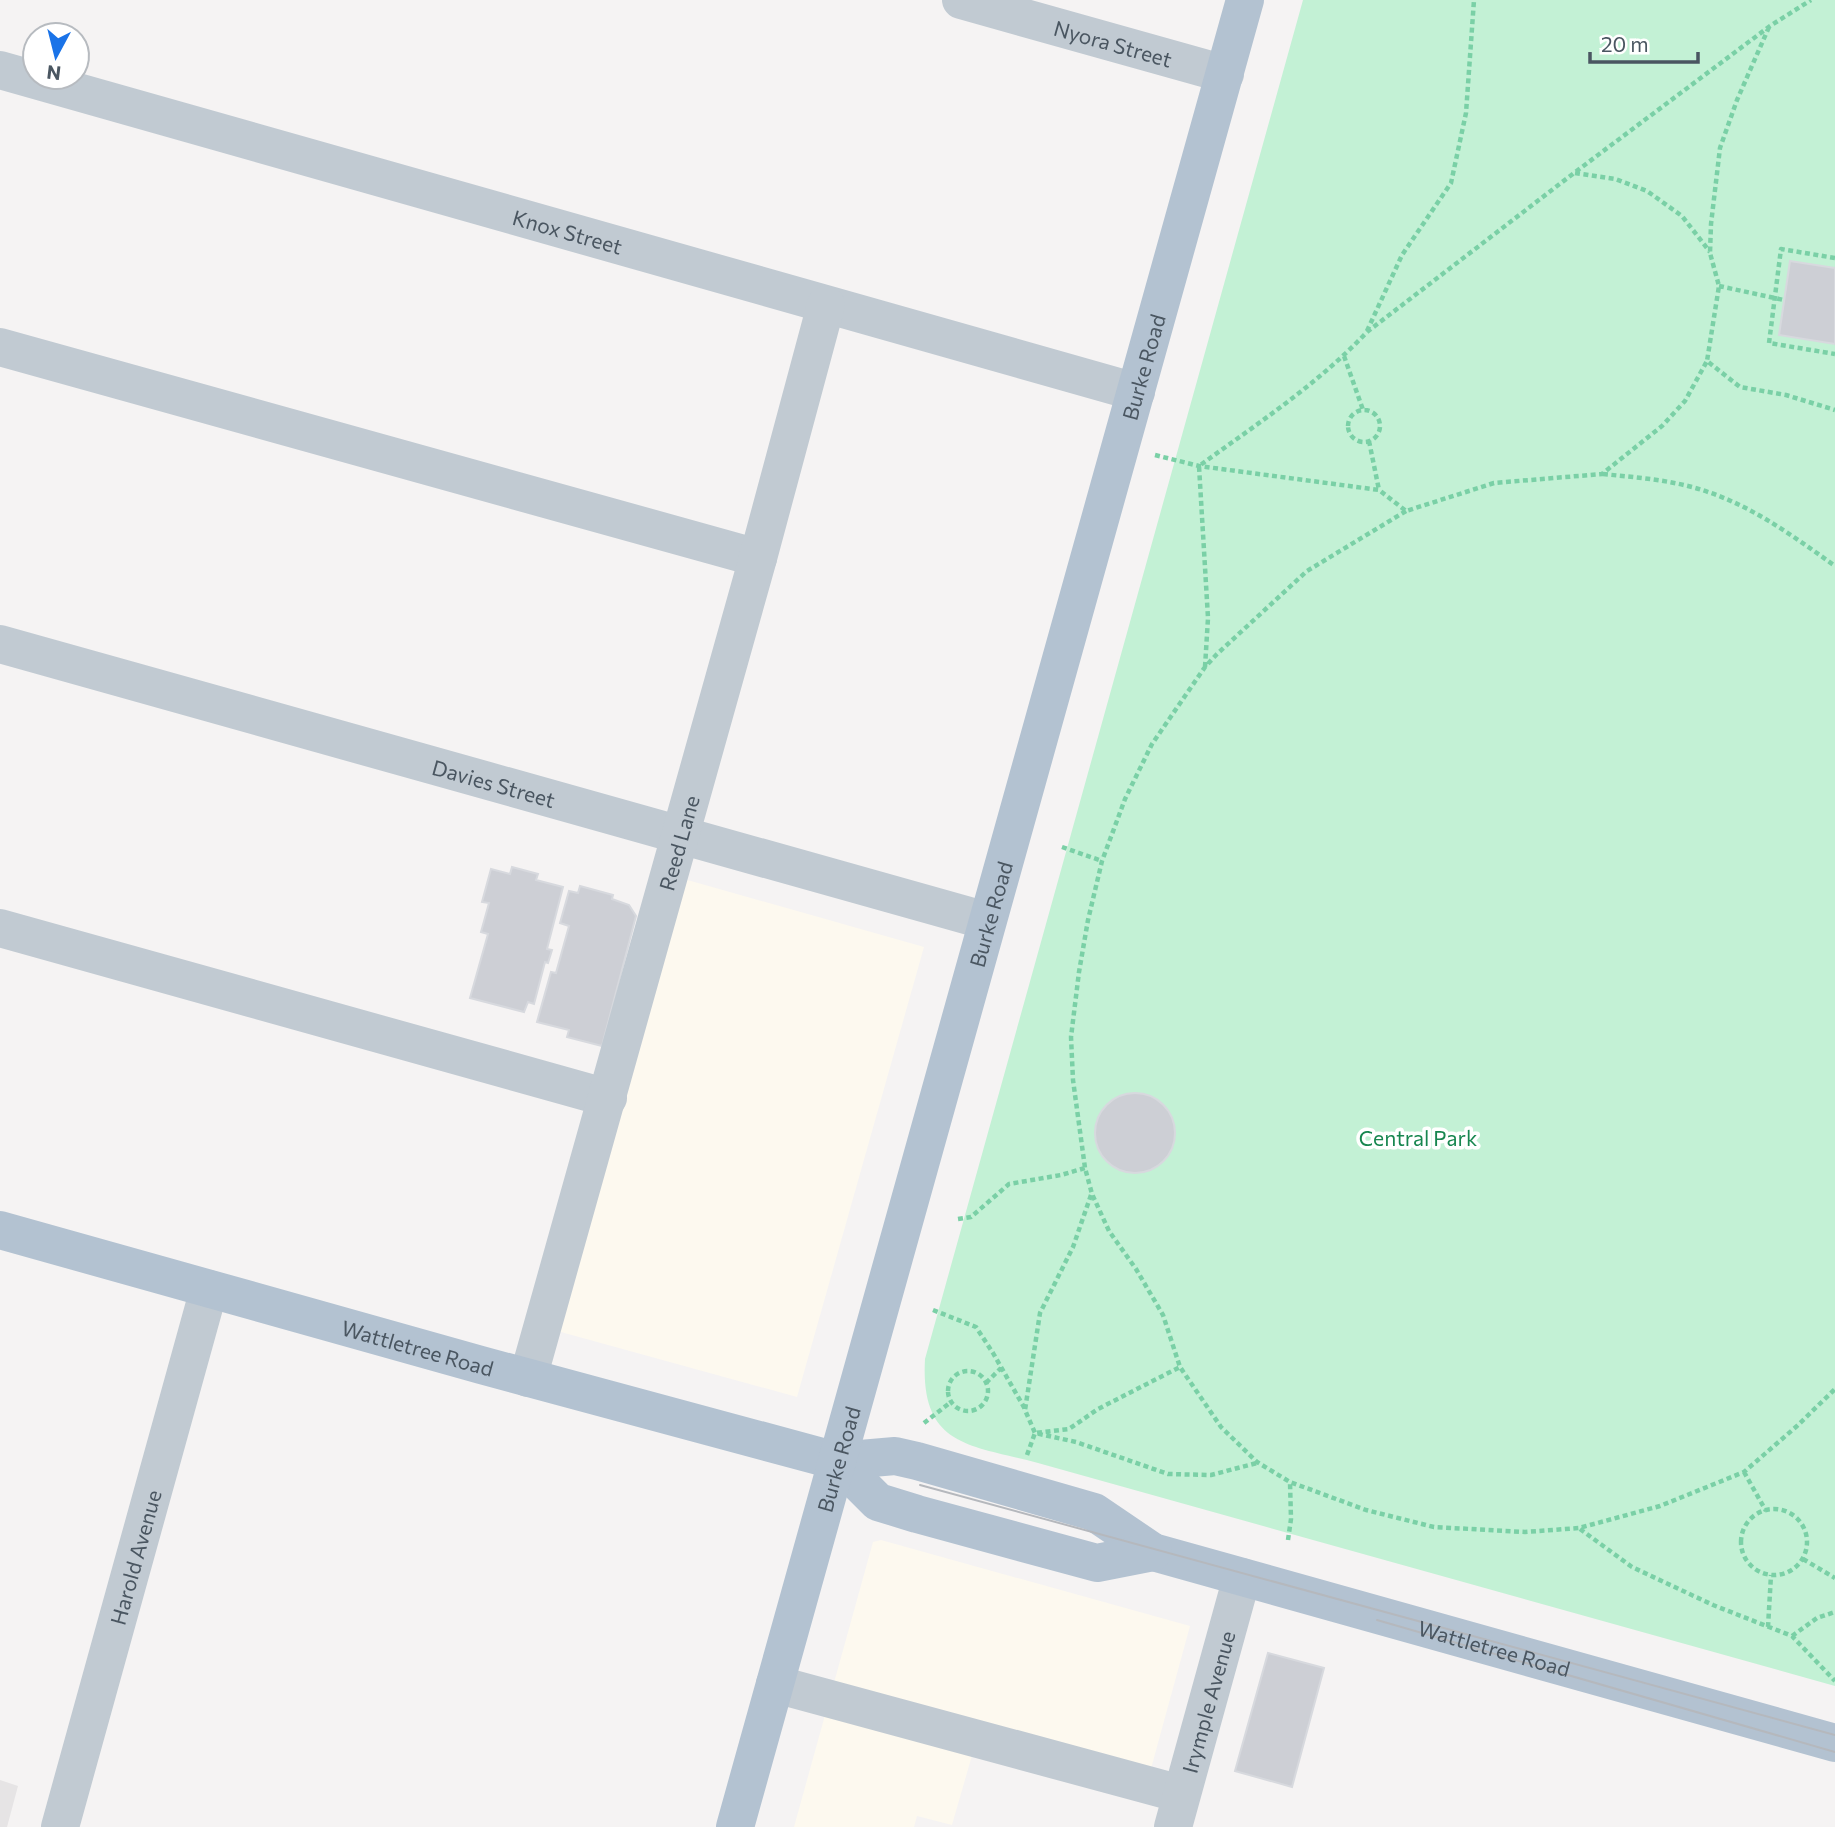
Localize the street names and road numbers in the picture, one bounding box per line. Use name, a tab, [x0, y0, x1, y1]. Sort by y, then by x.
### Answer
street label: Nyora Street	[1051, 14, 1175, 71]
street label: Knox Street	[510, 203, 625, 258]
street label: Burke Road	[1116, 311, 1169, 423]
street label: Davies Street	[430, 753, 558, 812]
street label: Reed Lane	[653, 792, 703, 893]
street label: Burke Road	[963, 858, 1017, 970]
street label: Wattletree Road	[339, 1314, 497, 1380]
street label: Burke Road	[811, 1403, 864, 1515]
street label: Harold Avenue	[104, 1487, 165, 1627]
street label: Wattletree Road	[1415, 1614, 1573, 1681]
street label: Irymple Avenue	[1176, 1628, 1239, 1776]

